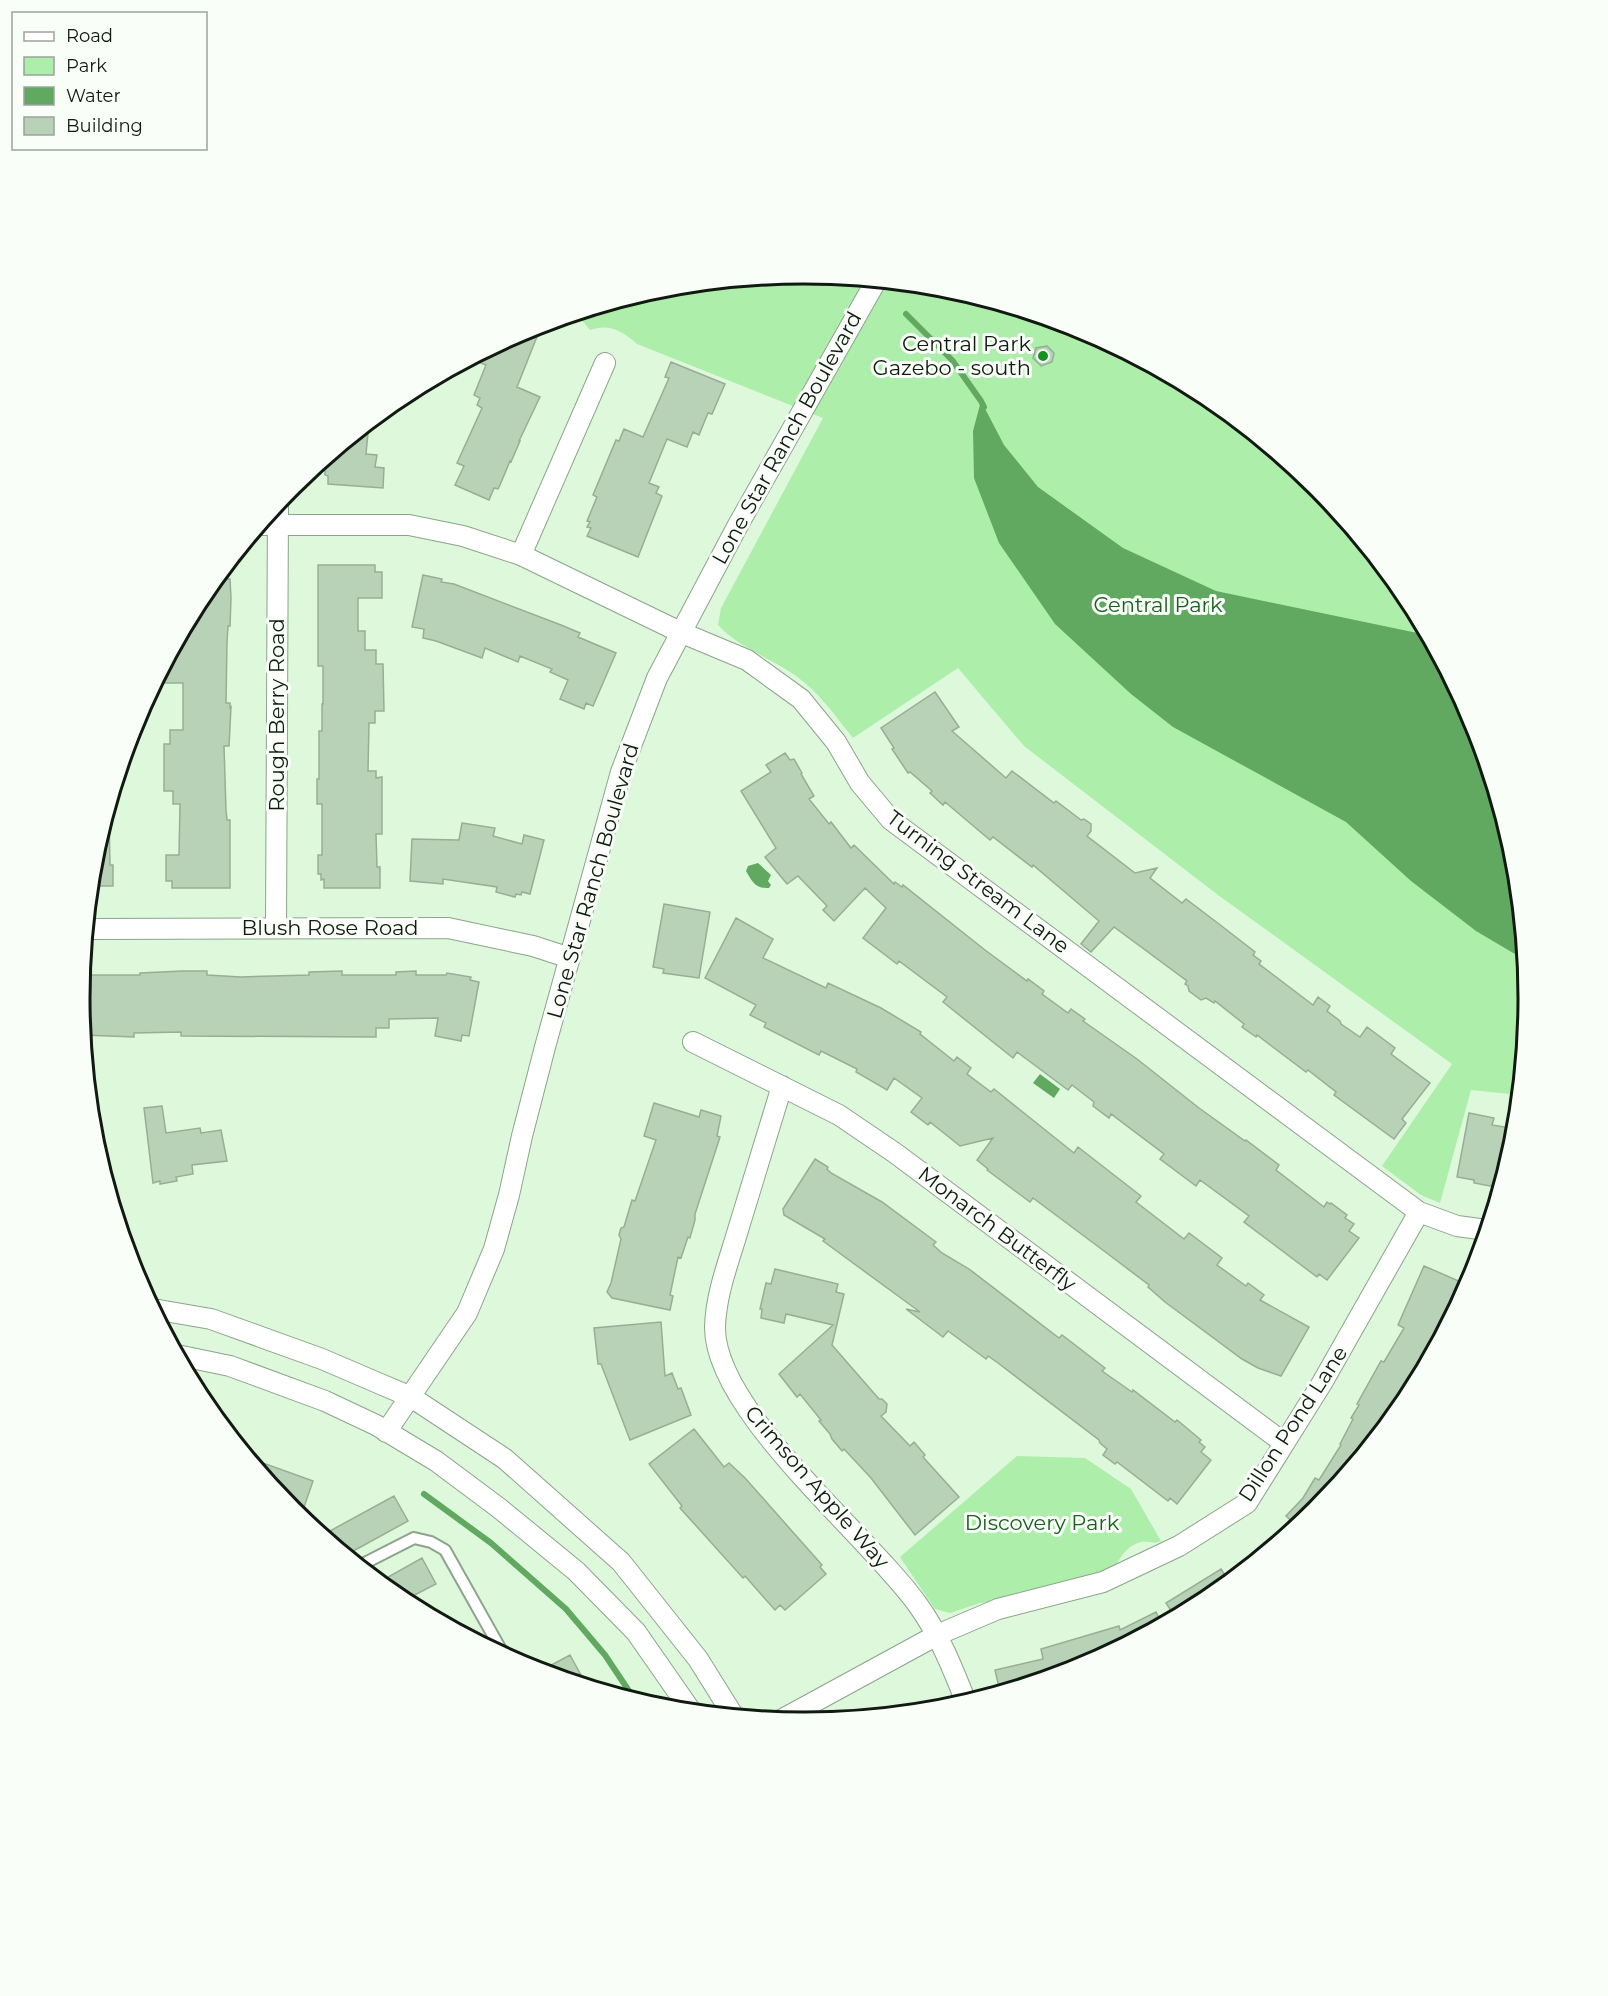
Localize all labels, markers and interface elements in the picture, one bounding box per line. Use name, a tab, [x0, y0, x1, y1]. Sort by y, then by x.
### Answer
legend	[12, 12, 207, 150]
text: Road	[66, 25, 113, 47]
text: Park	[66, 55, 107, 77]
text: Water	[66, 85, 121, 107]
text: Building	[66, 115, 143, 137]
street label: Lone Star Ranch Boulevard	[707, 307, 867, 568]
place label: Central Park Gazebo - south	[872, 331, 1031, 380]
marker: Central Park Gazebo - south	[1036, 349, 1050, 363]
park label: Central Park	[1094, 592, 1223, 617]
street label: Rough Berry Road	[264, 618, 289, 812]
street label: Lone Star Ranch Boulevard	[541, 740, 644, 1021]
street label: Turning Stream Lane	[882, 805, 1074, 958]
street label: Blush Rose Road	[241, 915, 419, 940]
street label: Monarch Butterfly	[913, 1161, 1082, 1296]
street label: Dillon Pond Lane	[1233, 1341, 1352, 1506]
street label: Crimson Apple Way	[740, 1400, 895, 1573]
park label: Discovery Park	[965, 1510, 1120, 1535]

